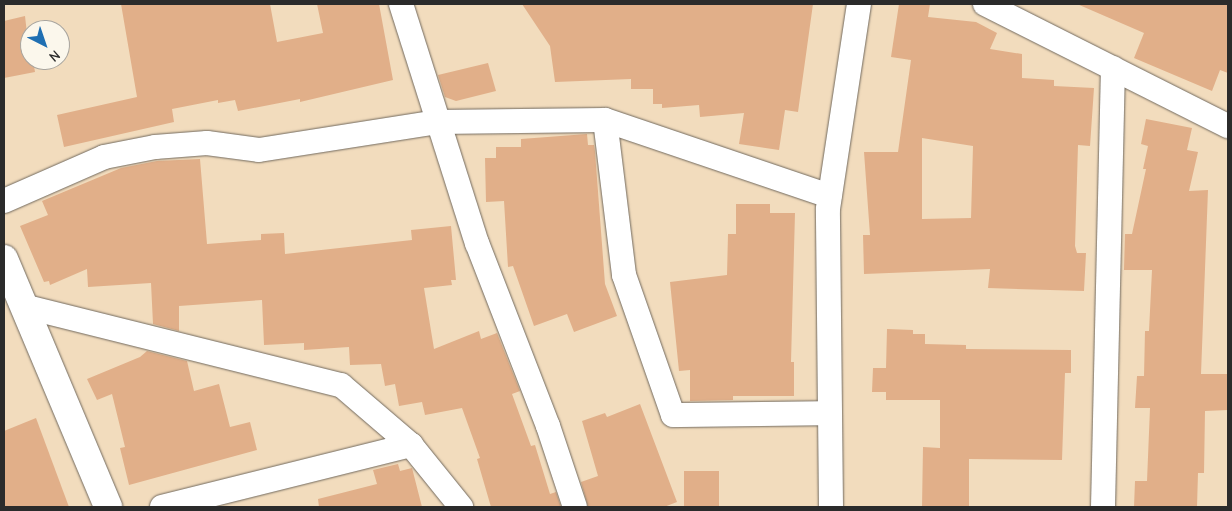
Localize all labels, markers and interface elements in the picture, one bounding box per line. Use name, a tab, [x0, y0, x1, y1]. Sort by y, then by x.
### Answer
north arrow	[20, 20, 70, 70]
text: N	[45, 47, 64, 65]

